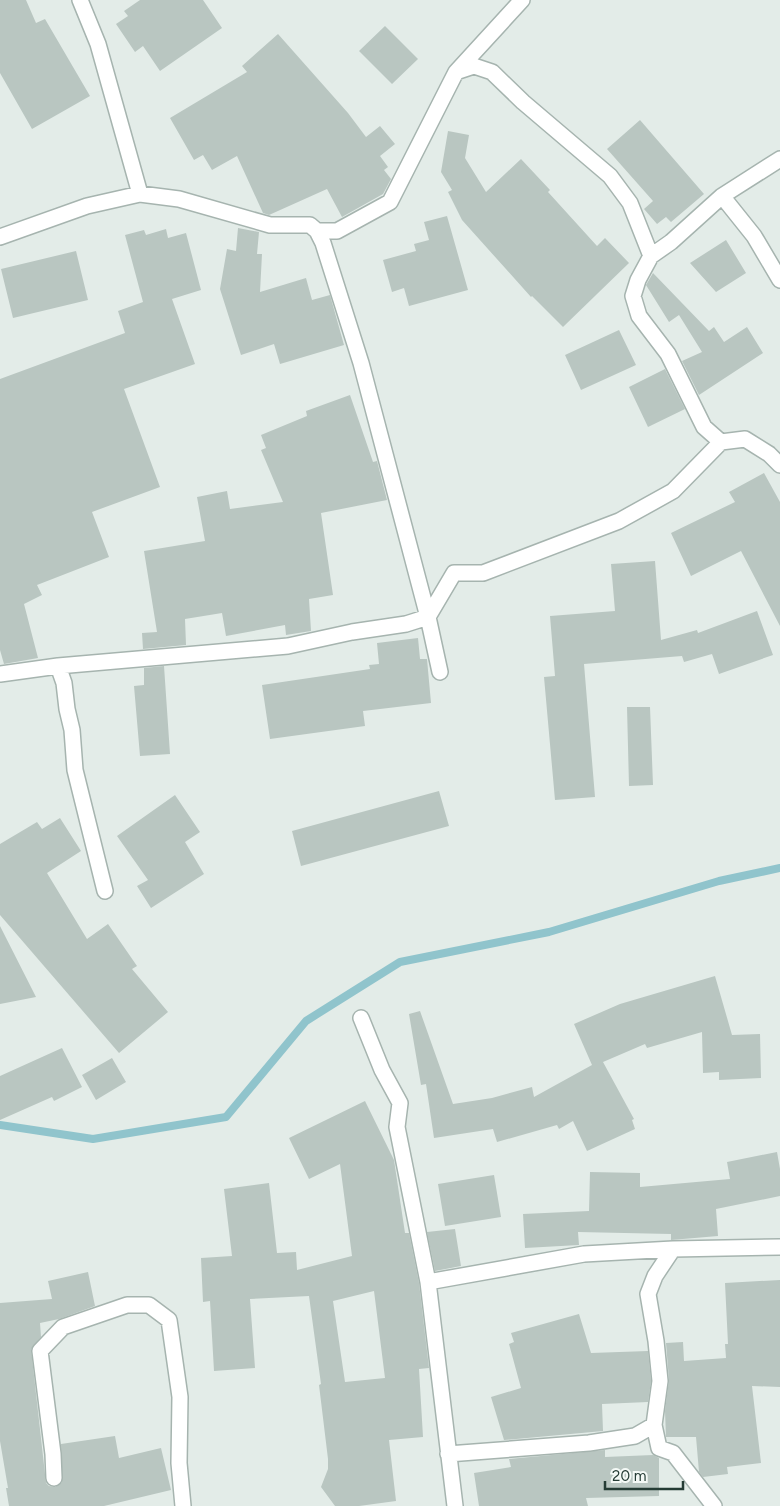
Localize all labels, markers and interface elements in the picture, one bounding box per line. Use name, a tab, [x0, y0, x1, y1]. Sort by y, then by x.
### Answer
scale bar	[605, 1458, 682, 1490]
text: 20 m	[612, 1467, 646, 1485]

